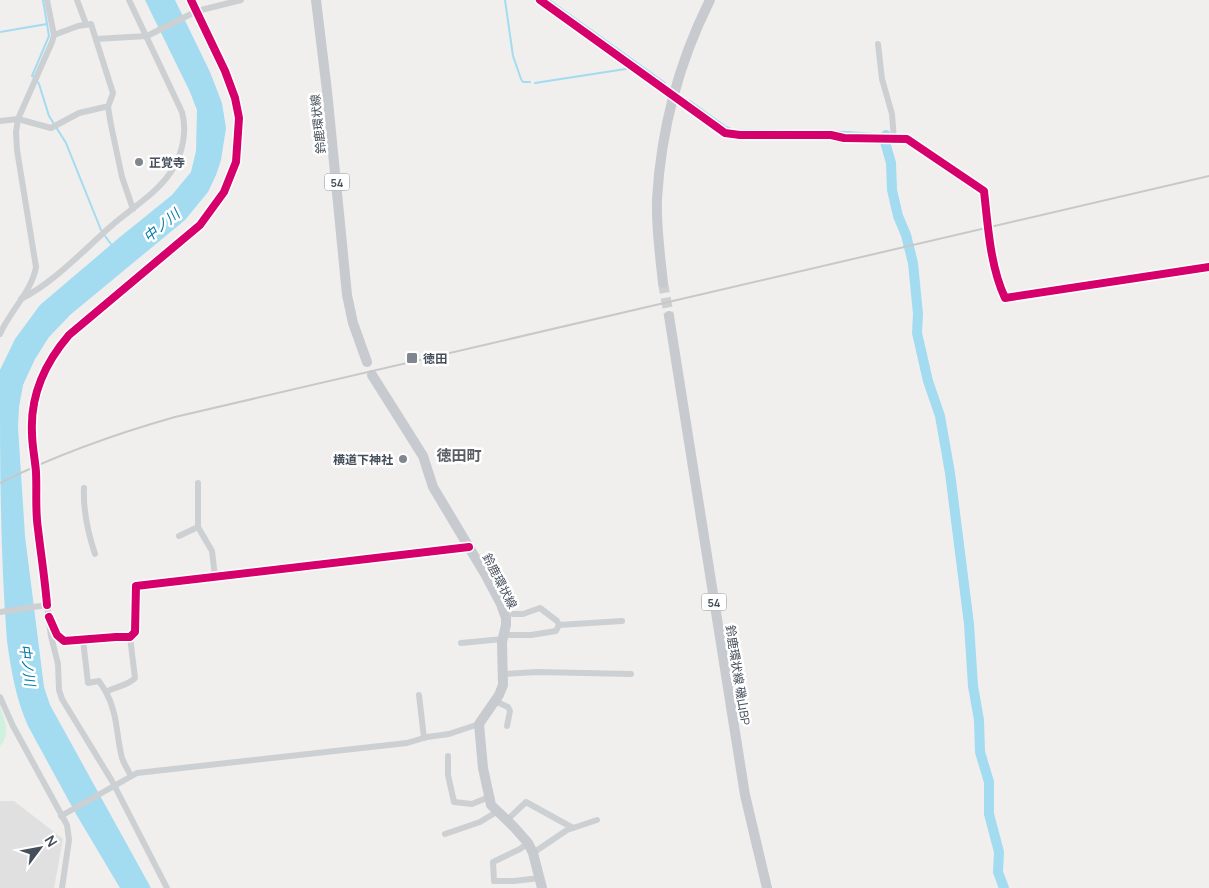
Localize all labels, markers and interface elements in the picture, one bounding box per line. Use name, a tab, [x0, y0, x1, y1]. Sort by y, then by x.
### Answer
street label: 鈴鹿環状線	[306, 93, 330, 155]
place label: 正覚寺	[149, 154, 185, 171]
marker: 正覚寺	[133, 156, 145, 168]
road number: 54	[324, 173, 350, 190]
water label: 中ノ川	[139, 203, 185, 246]
place label: 徳田	[423, 350, 447, 367]
marker: 徳田	[405, 351, 419, 365]
district label: 徳田町	[436, 445, 482, 466]
place label: 横道下神社	[333, 451, 393, 468]
marker: 横道下神社	[397, 453, 409, 465]
street label: 鈴鹿環状線	[479, 550, 521, 612]
road number: 54	[702, 594, 726, 610]
street label: 鈴鹿環状線 磯山BP	[722, 624, 754, 726]
water label: 中ノ川	[16, 643, 41, 689]
north arrow	[15, 823, 65, 873]
text: N	[41, 832, 62, 850]

